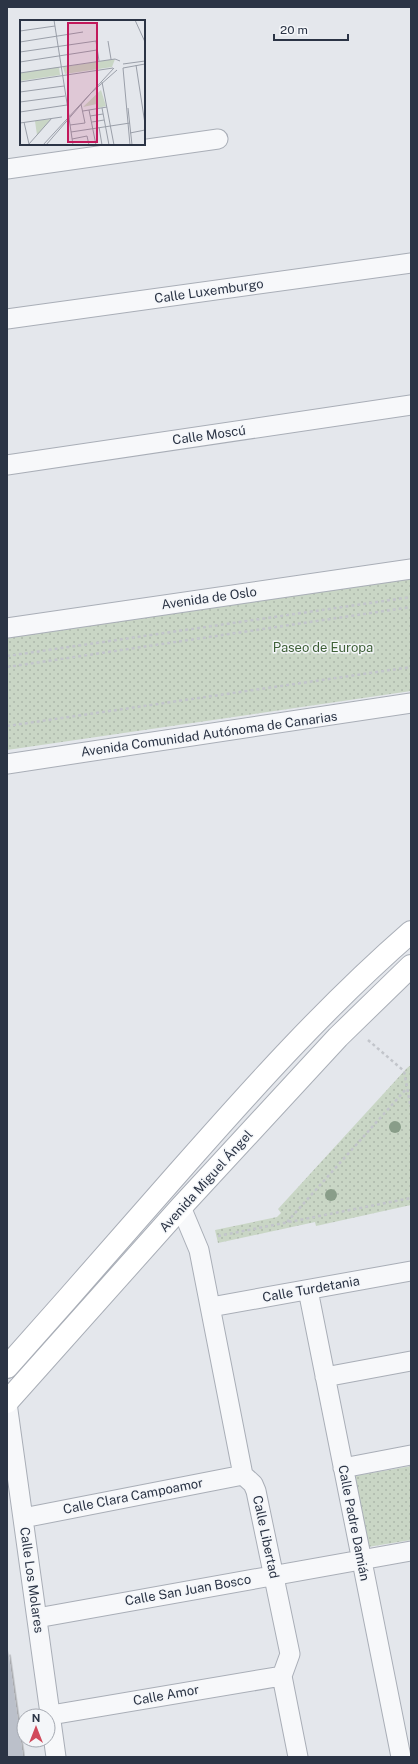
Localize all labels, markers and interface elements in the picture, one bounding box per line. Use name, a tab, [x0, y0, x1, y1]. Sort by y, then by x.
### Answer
scale bar	[274, 16, 348, 42]
inset map	[20, 20, 145, 145]
text: 20 m	[280, 23, 308, 37]
street label: Calle Luxemburgo	[153, 276, 265, 306]
street label: Calle Moscú	[171, 422, 247, 448]
street label: Avenida de Oslo	[160, 584, 258, 612]
park label: Paseo de Europa	[273, 640, 373, 655]
street label: Avenida Comunidad Autónoma de Canarias	[80, 709, 338, 759]
street label: Avenida Miguel Ángel	[156, 1126, 256, 1235]
street label: Calle Turdetania	[261, 1273, 361, 1305]
street label: Calle Padre Damián	[335, 1464, 373, 1582]
street label: Calle Clara Campoamor	[62, 1475, 204, 1517]
street label: Calle Libertad	[250, 1494, 282, 1580]
street label: Calle Los Molares	[17, 1526, 47, 1634]
street label: Calle San Juan Bosco	[124, 1572, 252, 1608]
street label: Calle Amor	[132, 1682, 200, 1708]
north arrow	[16, 1708, 56, 1748]
text: N	[32, 1712, 40, 1724]

